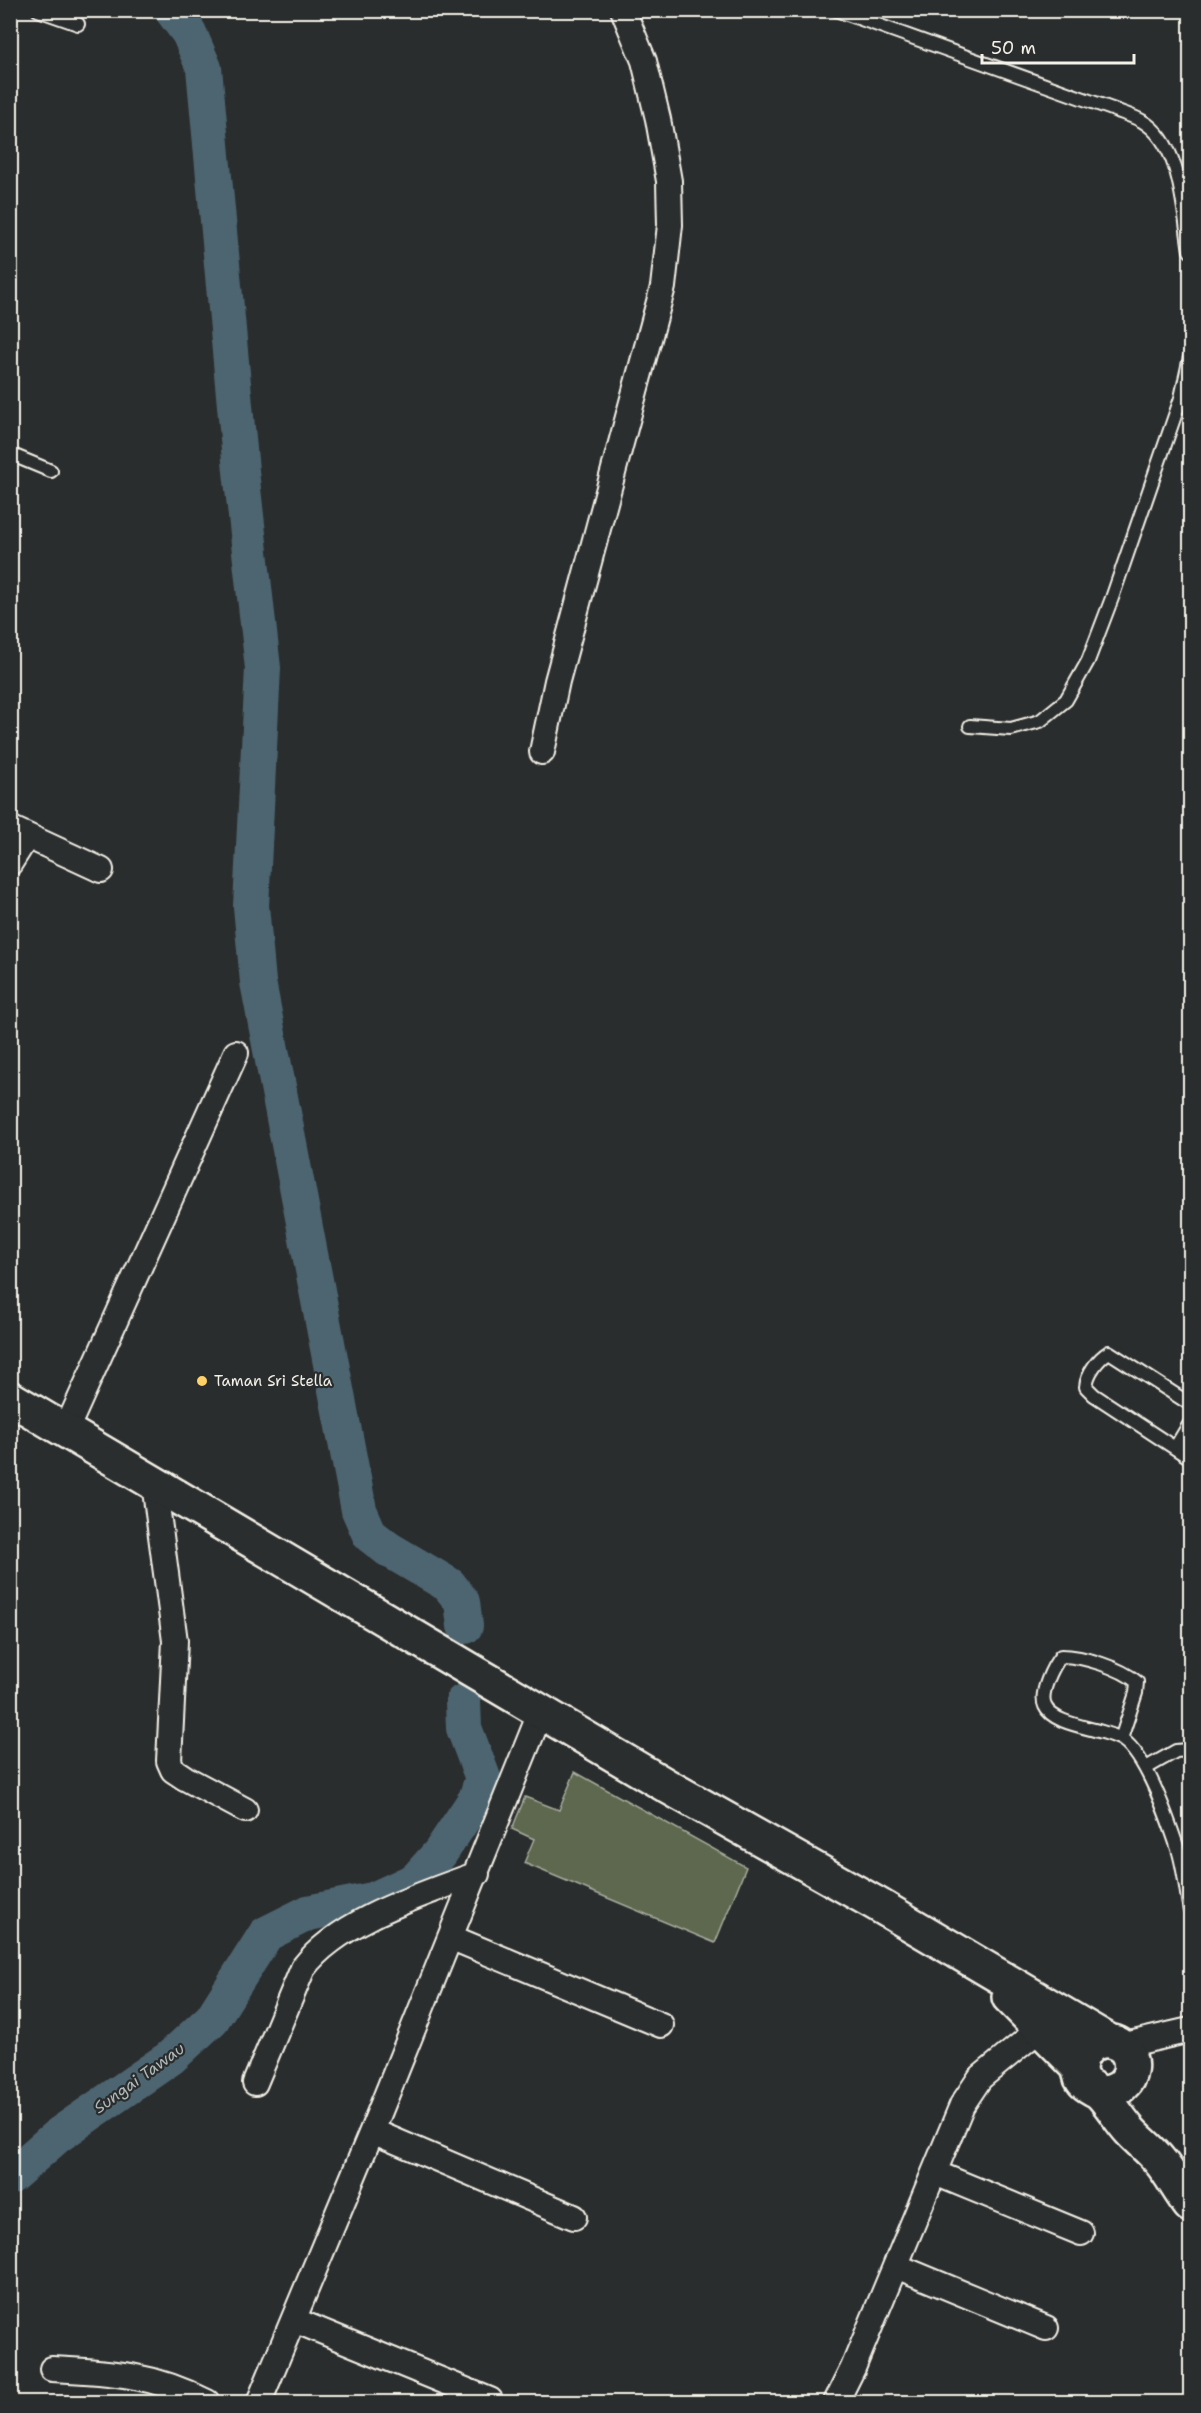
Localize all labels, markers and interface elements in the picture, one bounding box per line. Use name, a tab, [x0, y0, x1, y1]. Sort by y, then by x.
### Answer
scale bar	[982, 27, 1134, 65]
text: 50 m	[991, 36, 1036, 60]
place label: Taman Sri Stella	[214, 1371, 333, 1391]
marker: Taman Sri Stella	[195, 1374, 209, 1388]
water label: Sungai Tawau	[89, 2038, 189, 2118]

